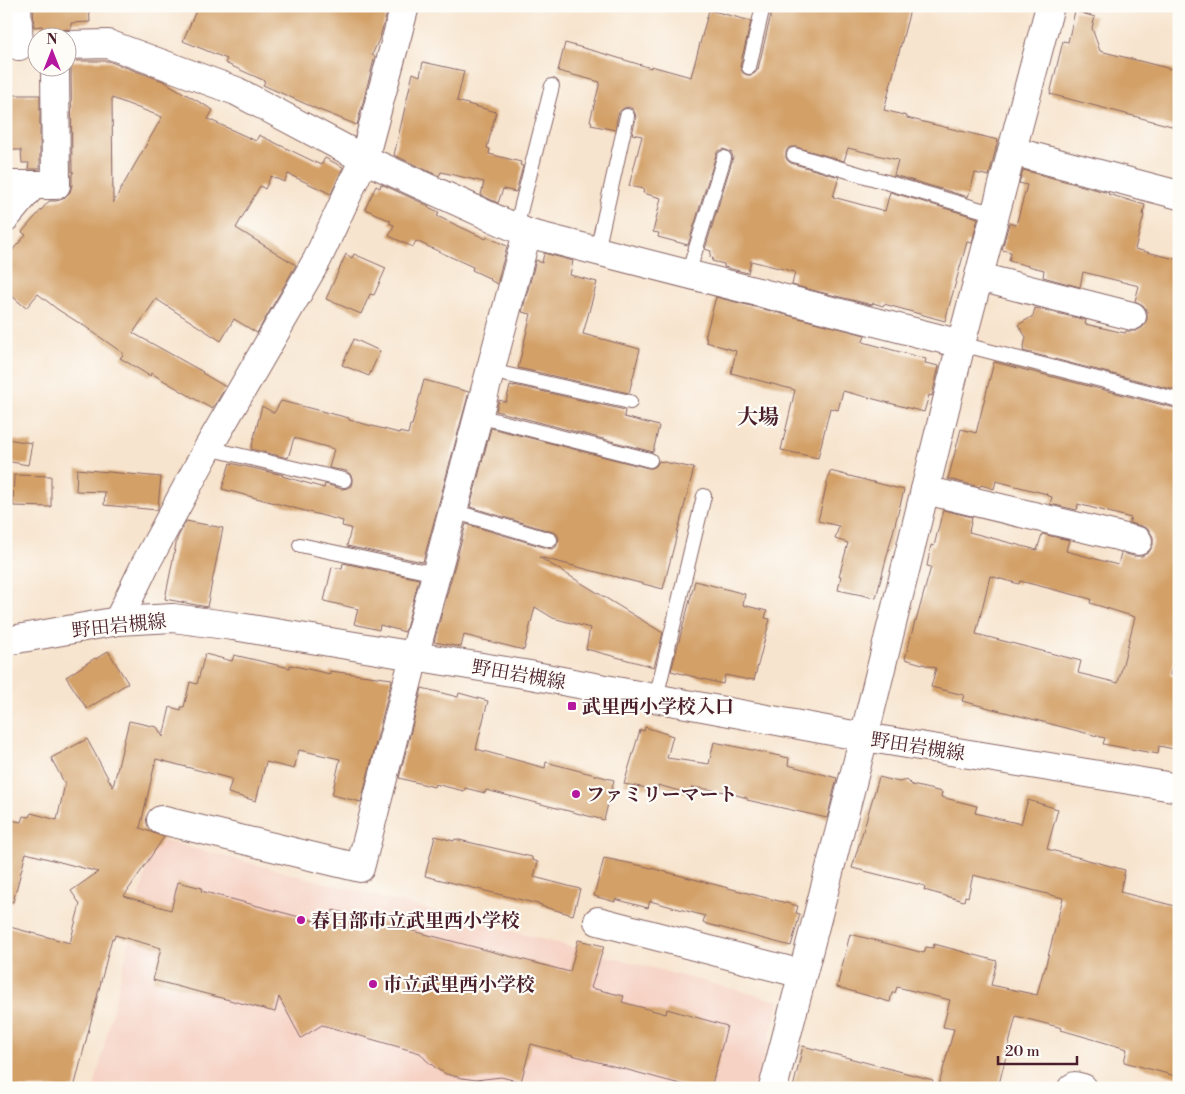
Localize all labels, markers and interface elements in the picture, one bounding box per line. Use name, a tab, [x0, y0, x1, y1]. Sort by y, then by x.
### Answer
north arrow	[28, 28, 78, 78]
text: N	[46, 31, 58, 49]
district label: 大場	[737, 405, 779, 431]
street label: 野田岩槻線	[71, 609, 168, 643]
street label: 野田岩槻線	[470, 655, 568, 695]
place label: 武里西小学校入口	[582, 695, 734, 719]
marker: 武里西小学校入口	[566, 700, 578, 712]
street label: 野田岩槻線	[869, 728, 967, 766]
place label: ファミリーマート	[586, 783, 738, 807]
marker: ファミリーマート	[570, 788, 582, 800]
place label: 春日部市立武里西小学校	[311, 909, 520, 933]
marker: 春日部市立武里西小学校	[295, 914, 307, 926]
place label: 市立武里西小学校	[383, 973, 535, 997]
marker: 市立武里西小学校	[367, 978, 379, 990]
scale bar	[998, 1034, 1076, 1066]
text: 20 m	[1005, 1042, 1040, 1061]

